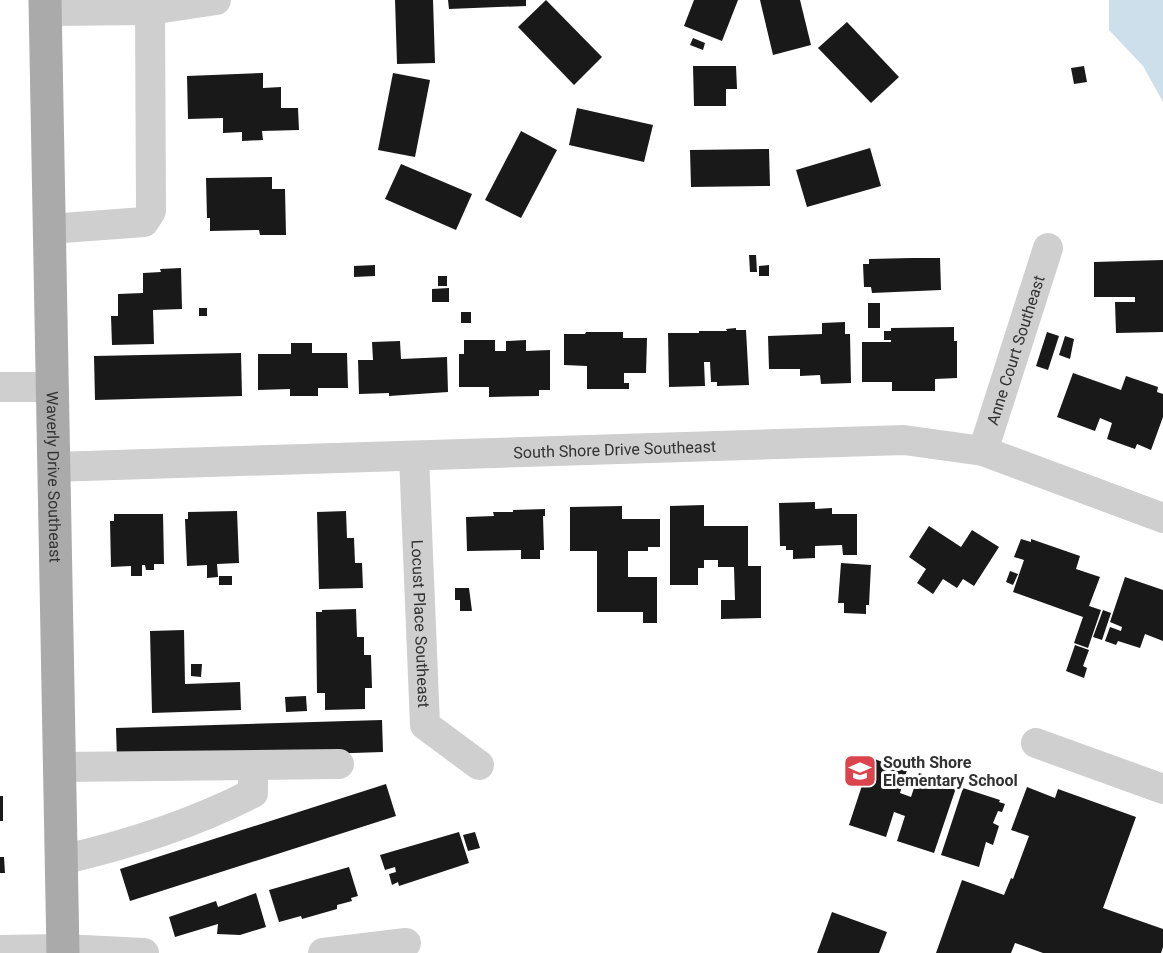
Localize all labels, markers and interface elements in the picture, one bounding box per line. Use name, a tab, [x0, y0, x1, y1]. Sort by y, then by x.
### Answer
street label: Anne Court Southeast	[982, 273, 1048, 427]
street label: Waverly Drive Southeast	[43, 391, 65, 563]
street label: South Shore Drive Southeast	[513, 436, 716, 462]
street label: Locust Place Southeast	[408, 539, 434, 708]
school or university icon: South Shore Elementary School	[842, 753, 878, 789]
place label: South Shore Elementary School	[883, 753, 1018, 790]

